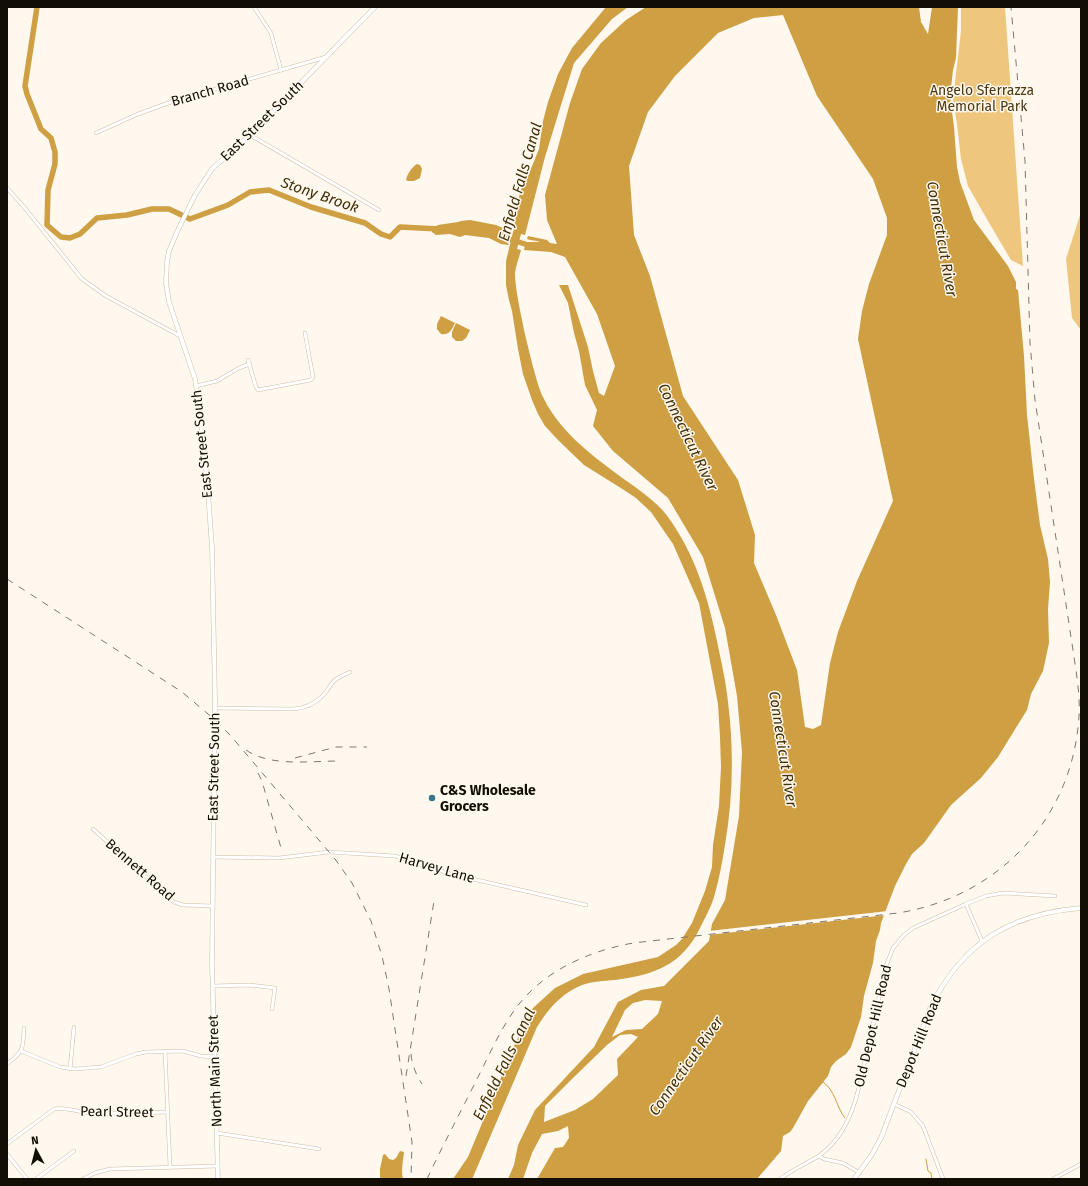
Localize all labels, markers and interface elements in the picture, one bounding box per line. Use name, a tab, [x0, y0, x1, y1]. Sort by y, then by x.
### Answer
street label: Branch Road	[169, 72, 251, 110]
street label: East Street South	[217, 77, 307, 165]
park label: Angelo Sferrazza Memorial Park	[930, 82, 1034, 115]
water label: Enfield Falls Canal	[494, 121, 546, 243]
water label: Stony Brook	[278, 173, 361, 217]
water label: Connecticut River	[923, 180, 961, 299]
water label: Connecticut River	[654, 380, 722, 495]
street label: East Street South	[188, 389, 216, 499]
water label: Connecticut River	[765, 690, 801, 809]
street label: East Street South	[205, 712, 223, 822]
place label: C&S Wholesale Grocers	[440, 782, 536, 815]
marker: C&S Wholesale Grocers	[427, 793, 437, 803]
street label: Bennett Road	[102, 835, 178, 905]
street label: Harvey Lane	[397, 849, 477, 887]
street label: Old Depot Hill Road	[851, 963, 895, 1089]
street label: Depot Hill Road	[892, 992, 946, 1090]
water label: Enfield Falls Canal	[469, 1005, 539, 1123]
water label: Connecticut River	[645, 1012, 728, 1119]
street label: North Main Street	[205, 1014, 225, 1127]
street label: Pearl Street	[80, 1103, 155, 1121]
north arrow	[16, 1130, 56, 1170]
text: N	[30, 1134, 39, 1147]

